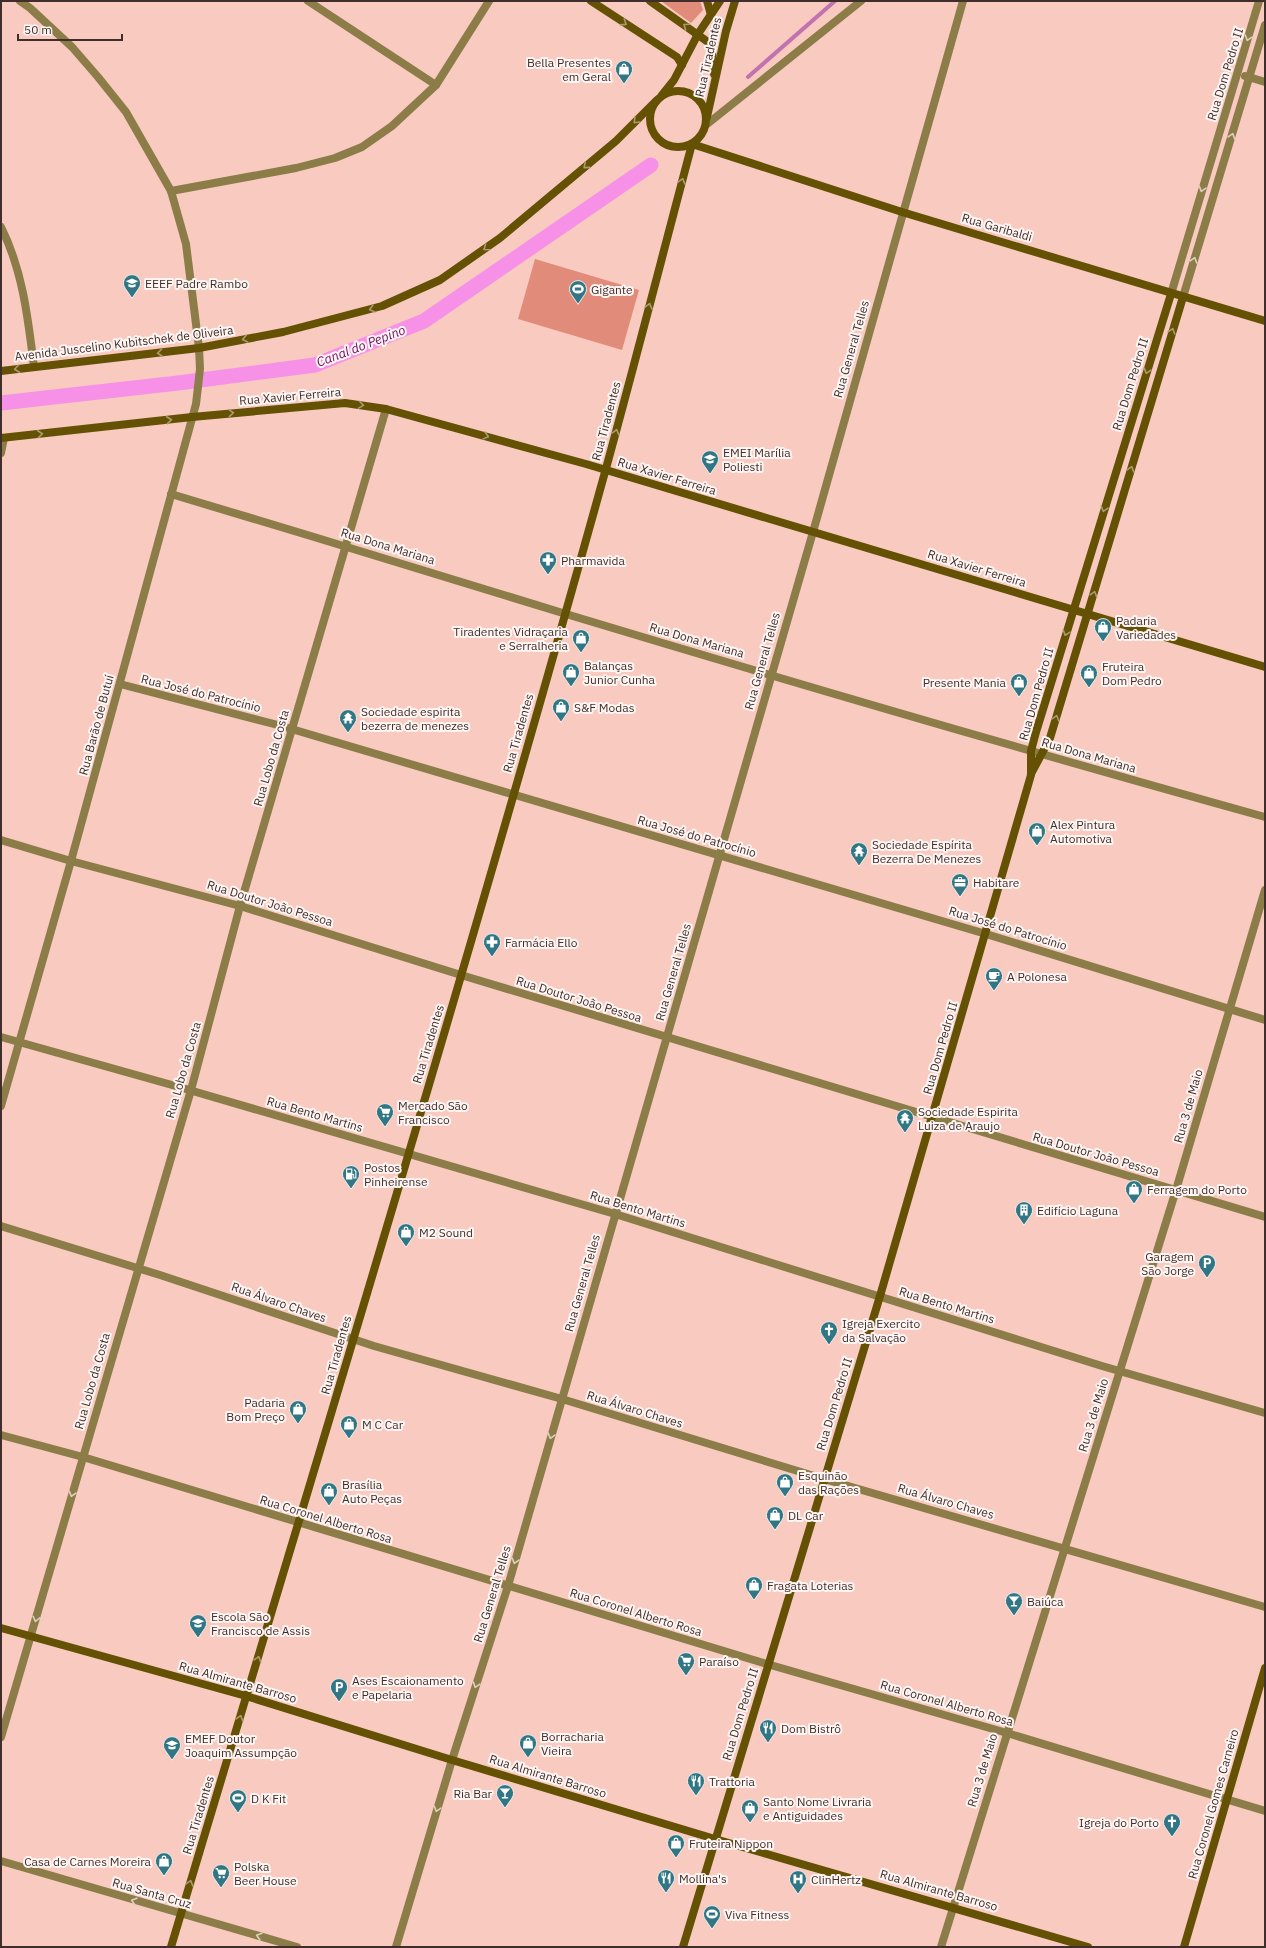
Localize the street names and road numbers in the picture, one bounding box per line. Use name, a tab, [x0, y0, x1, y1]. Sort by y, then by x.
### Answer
street label: Rua Tiradentes	[692, 16, 724, 98]
street label: Rua Dom Pedro II	[1204, 26, 1246, 122]
street label: Rua Garibaldi	[960, 210, 1034, 244]
street label: Rua General Telles	[830, 298, 872, 399]
street label: Avenida Juscelino Kubitschek de Oliveira	[14, 322, 235, 364]
street label: Rua Dom Pedro II	[1109, 336, 1151, 432]
street label: Rua Tiradentes	[588, 380, 624, 462]
street label: Rua Xavier Ferreira	[238, 384, 342, 408]
street label: Rua Xavier Ferreira	[616, 454, 719, 498]
street label: Rua Dona Mariana	[339, 525, 437, 568]
street label: Rua Xavier Ferreira	[926, 546, 1029, 590]
street label: Rua General Telles	[741, 610, 783, 711]
street label: Rua Dona Mariana	[648, 619, 747, 661]
street label: Rua Dom Pedro II	[1016, 646, 1056, 742]
street label: Rua José do Patrocínio	[140, 671, 263, 715]
street label: Rua Barão de Butuí	[75, 673, 117, 777]
street label: Rua Tiradentes	[500, 692, 536, 774]
street label: Rua Lobo da Costa	[250, 707, 292, 808]
street label: Rua Dona Mariana	[1040, 734, 1139, 776]
street label: Rua José do Patrocínio	[636, 812, 758, 860]
street label: Rua Doutor João Pessoa	[205, 877, 335, 929]
street label: Rua José do Patrocínio	[947, 903, 1069, 953]
street label: Rua General Telles	[652, 921, 694, 1022]
street label: Rua Doutor João Pessoa	[514, 973, 644, 1025]
street label: Rua Dom Pedro II	[920, 1000, 960, 1096]
street label: Rua Tiradentes	[409, 1003, 447, 1085]
street label: Rua Lobo da Costa	[162, 1019, 204, 1120]
street label: Rua 3 de Maio	[1170, 1067, 1206, 1145]
street label: Rua Bento Martins	[265, 1093, 365, 1135]
street label: Rua Doutor João Pessoa	[1031, 1129, 1161, 1179]
street label: Rua Bento Martins	[588, 1187, 688, 1231]
street label: Rua General Telles	[561, 1232, 603, 1333]
street label: Rua Álvaro Chaves	[230, 1279, 329, 1325]
street label: Rua Bento Martins	[897, 1283, 997, 1327]
street label: Rua Tiradentes	[318, 1314, 354, 1396]
street label: Rua Lobo da Costa	[71, 1330, 113, 1431]
street label: Rua Dom Pedro II	[813, 1356, 855, 1452]
street label: Rua 3 de Maio	[1075, 1376, 1111, 1454]
street label: Rua Álvaro Chaves	[585, 1387, 685, 1431]
street label: Rua Álvaro Chaves	[896, 1480, 996, 1522]
street label: Rua Coronel Alberto Rosa	[258, 1492, 395, 1546]
street label: Rua General Telles	[470, 1544, 514, 1644]
street label: Rua Coronel Alberto Rosa	[568, 1585, 705, 1639]
street label: Rua Almirante Barroso	[177, 1658, 299, 1706]
street label: Rua Dom Pedro II	[719, 1666, 761, 1762]
street label: Rua Coronel Alberto Rosa	[879, 1677, 1016, 1729]
street label: Rua Coronel Gomes Carneiro	[1184, 1727, 1242, 1881]
street label: Rua 3 de Maio	[964, 1731, 1000, 1809]
street label: Rua Almirante Barroso	[488, 1751, 609, 1801]
street label: Rua Tiradentes	[179, 1774, 217, 1856]
street label: Rua Almirante Barroso	[878, 1866, 1000, 1914]
street label: Rua Santa Cruz	[111, 1875, 194, 1912]

